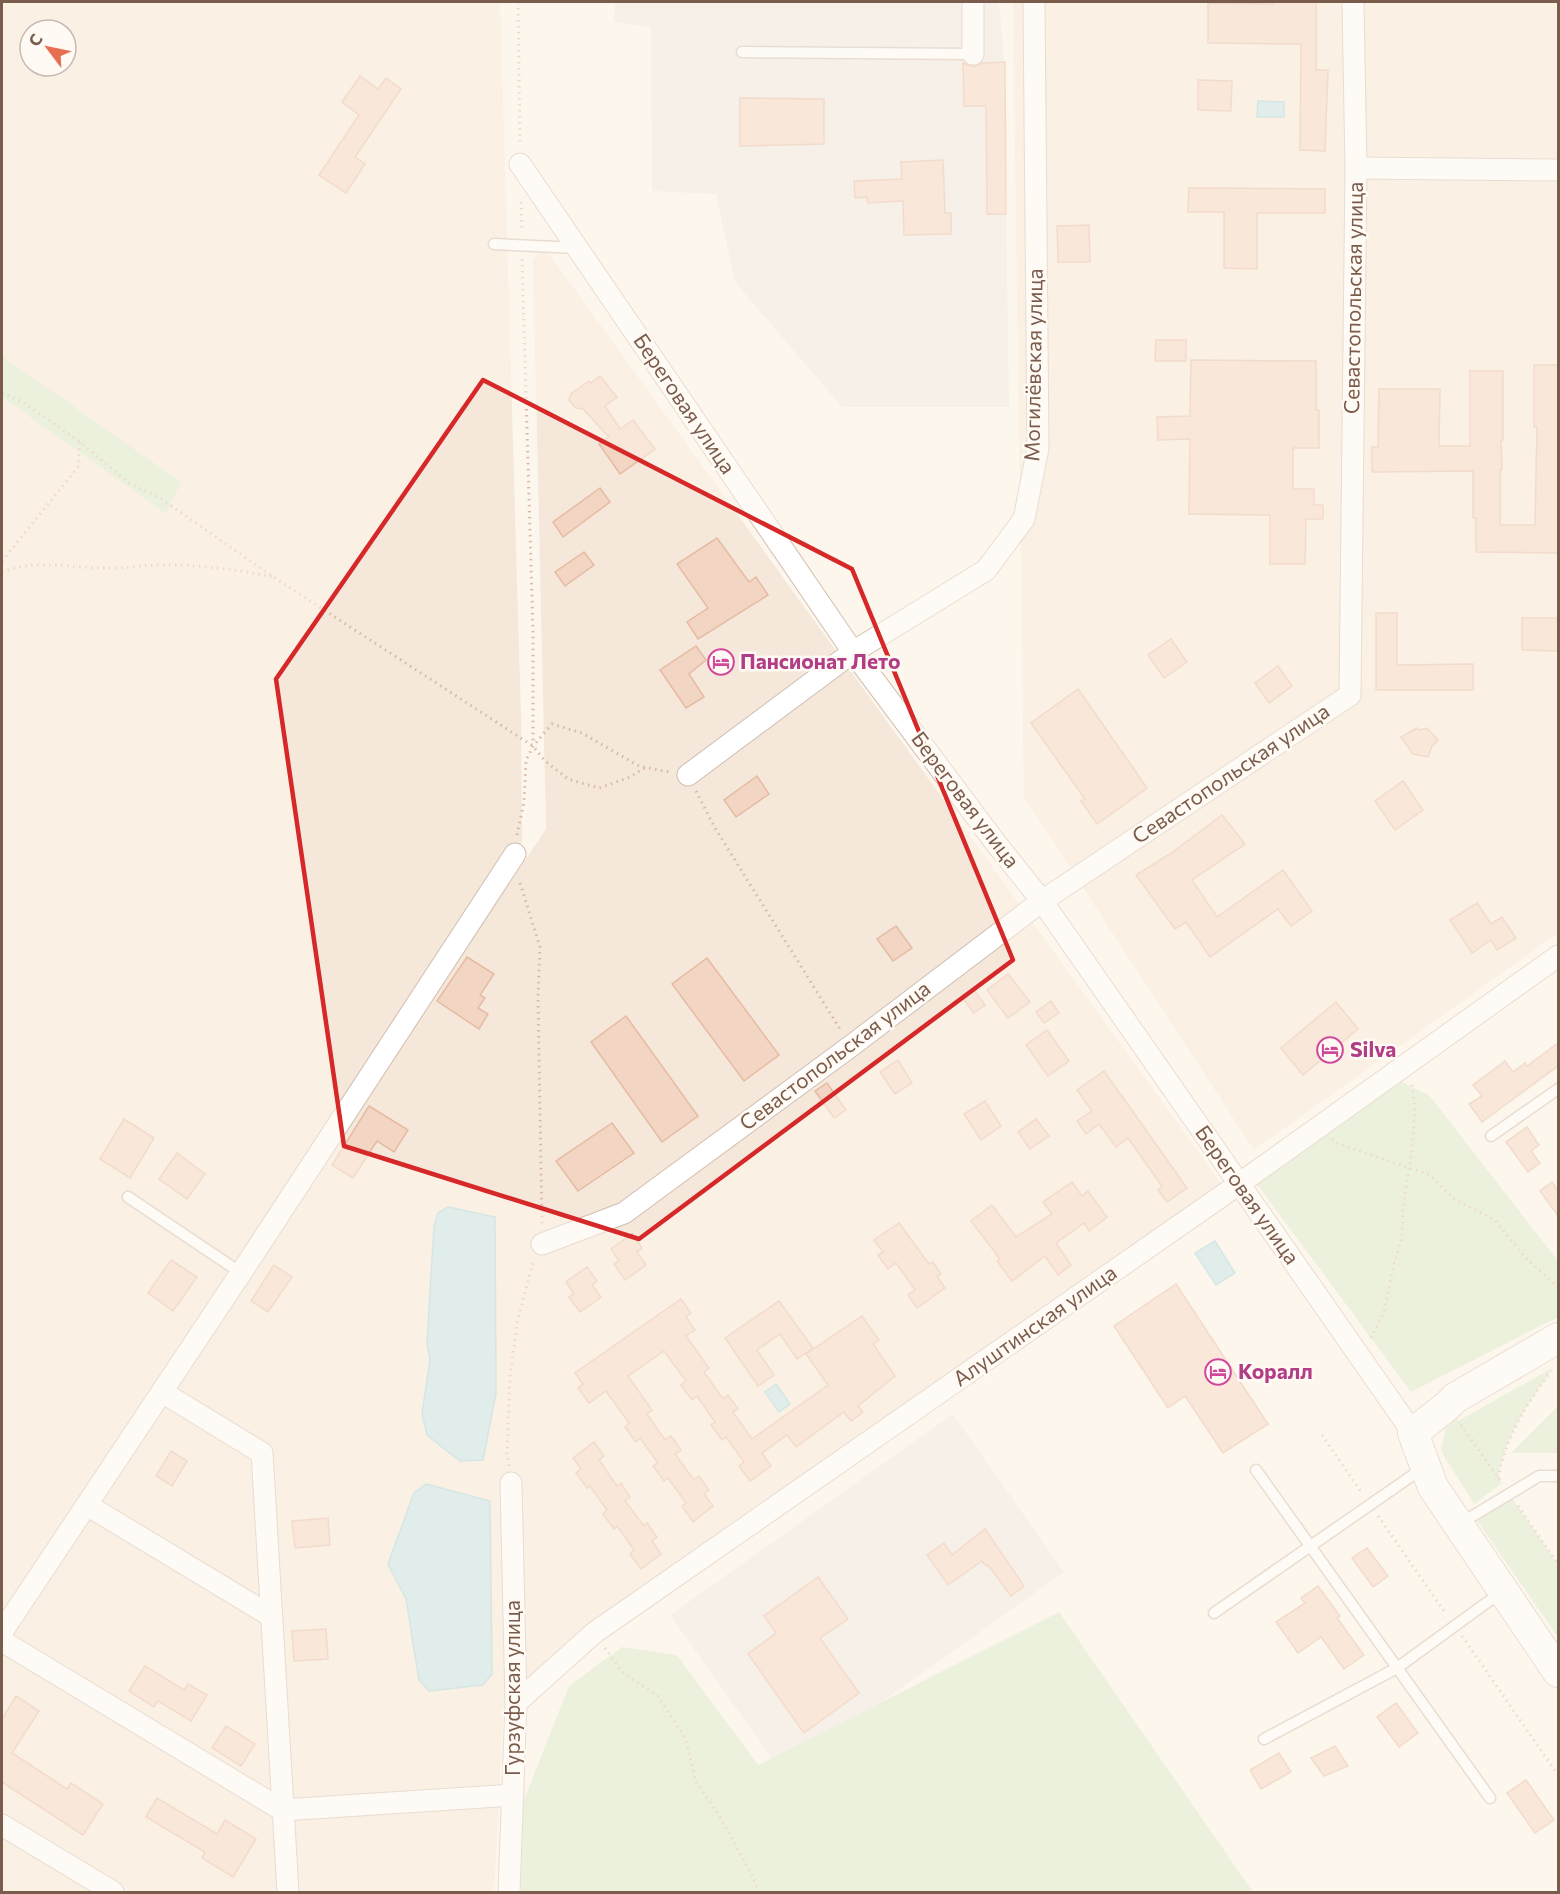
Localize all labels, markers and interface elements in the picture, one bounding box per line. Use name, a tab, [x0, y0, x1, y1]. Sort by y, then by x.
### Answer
north arrow	[18, 18, 78, 78]
text: С	[24, 30, 46, 49]
street label: Севастопольская улица	[1338, 182, 1367, 414]
street label: Могилёвская улица	[1018, 268, 1047, 462]
street label: Береговая улица	[629, 328, 741, 478]
hotel icon: Пансионат Лето	[706, 647, 736, 677]
place label: Пансионат Лето	[740, 648, 901, 673]
street label: Севастопольская улица	[1127, 697, 1334, 848]
street label: Береговая улица	[907, 726, 1025, 872]
street label: Севастопольская улица	[734, 975, 934, 1135]
hotel icon: Silva	[1315, 1035, 1345, 1065]
place label: Silva	[1350, 1036, 1396, 1061]
street label: Береговая улица	[1191, 1120, 1305, 1268]
street label: Алуштинская улица	[948, 1259, 1121, 1391]
hotel icon: Коралл	[1203, 1357, 1233, 1387]
place label: Коралл	[1238, 1358, 1313, 1383]
street label: Гурзуфская улица	[499, 1600, 524, 1776]

